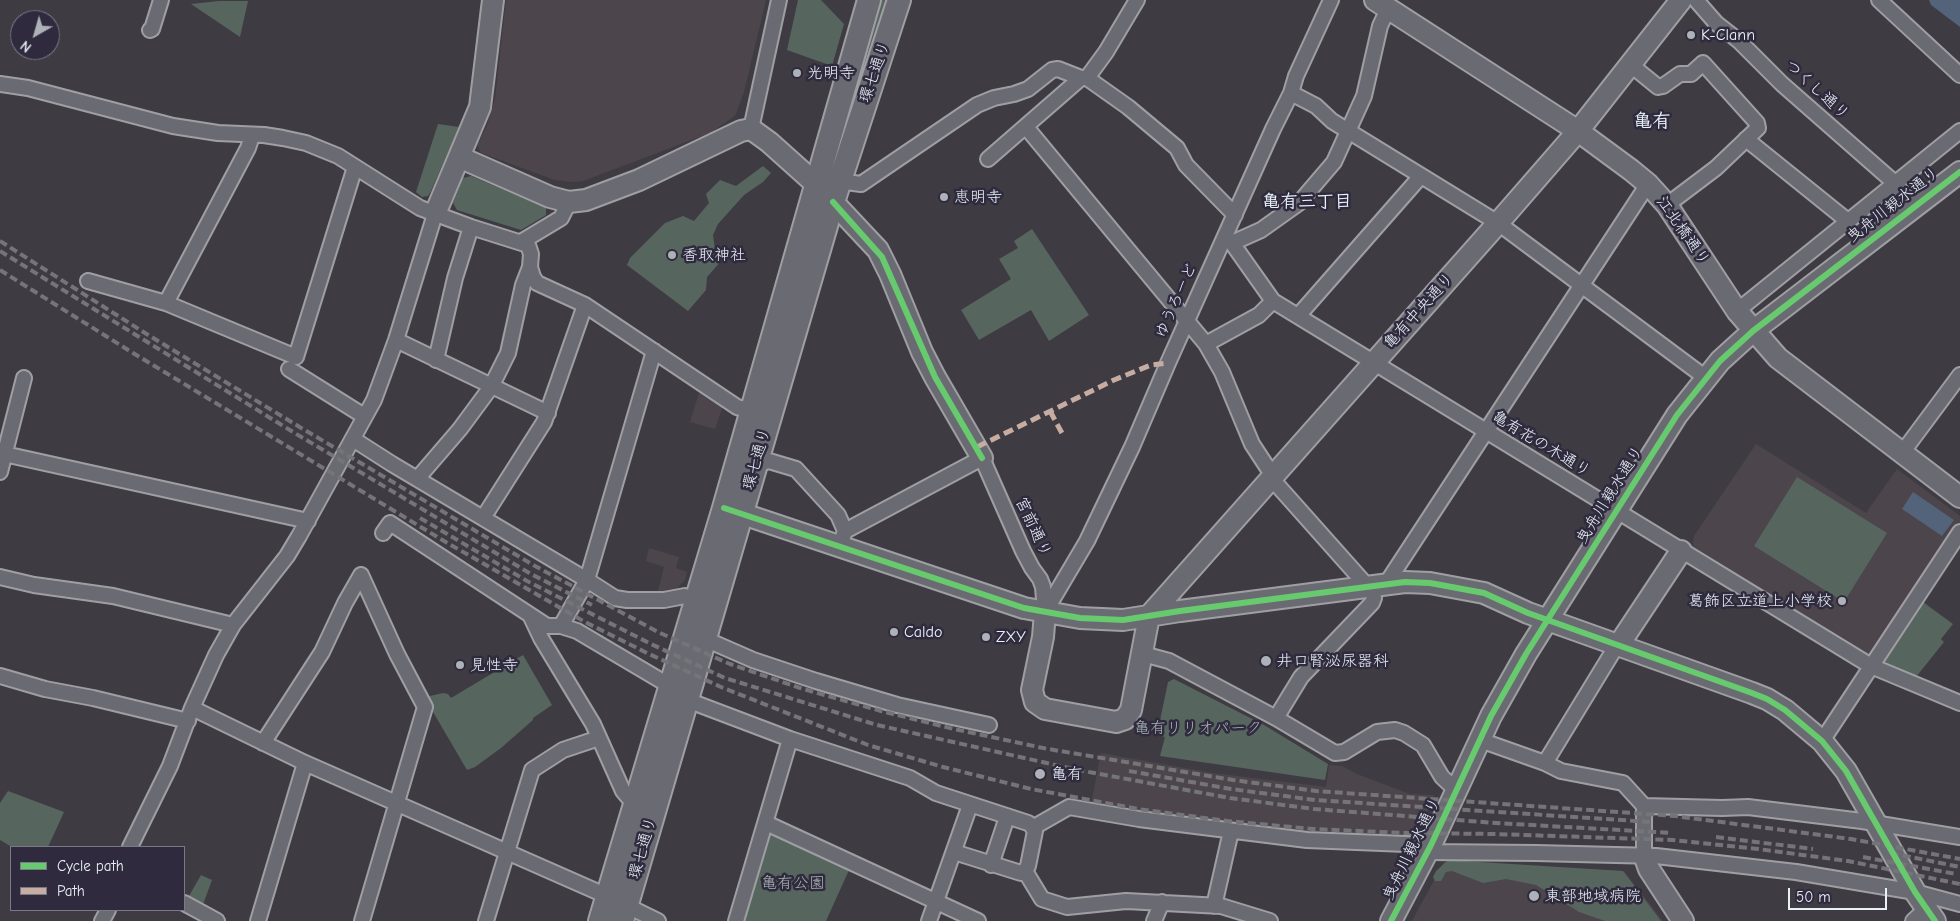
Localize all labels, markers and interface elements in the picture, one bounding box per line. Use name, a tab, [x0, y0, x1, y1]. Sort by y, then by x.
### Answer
north arrow	[10, 10, 60, 60]
place label: K-Clann	[1701, 25, 1755, 45]
marker: K-Clann	[1685, 29, 1697, 41]
text: N	[17, 37, 35, 56]
street label: 環七通り	[856, 39, 894, 105]
street label: つくし通り	[1781, 56, 1853, 124]
place label: 光明寺	[807, 63, 855, 83]
marker: 光明寺	[791, 67, 803, 79]
district label: 亀有	[1633, 111, 1671, 133]
street label: 曳舟川親水通り	[1843, 163, 1943, 247]
place label: 恵明寺	[954, 187, 1002, 207]
marker: 恵明寺	[938, 191, 950, 203]
district label: 亀有三丁目	[1262, 191, 1352, 213]
street label: 江北橋通り	[1652, 193, 1714, 269]
place label: 香取神社	[682, 245, 746, 265]
marker: 香取神社	[666, 249, 678, 261]
street label: ゆうろーど	[1151, 261, 1201, 341]
street label: 亀有中央通り	[1380, 269, 1458, 353]
street label: 亀有花の木通り	[1488, 407, 1594, 481]
street label: 環七通り	[739, 426, 775, 492]
street label: 曳舟川親水通り	[1572, 442, 1648, 548]
street label: 宮前通り	[1011, 494, 1055, 560]
place label: 葛飾区立道上小学校	[1688, 591, 1832, 611]
marker: 葛飾区立道上小学校	[1836, 595, 1848, 607]
place label: Caldo	[904, 622, 943, 642]
marker: Caldo	[888, 626, 900, 638]
place label: ZXY	[996, 627, 1026, 647]
marker: ZXY	[980, 631, 992, 643]
place label: 井口腎泌尿器科	[1277, 651, 1389, 671]
marker: 井口腎泌尿器科	[1259, 654, 1273, 668]
place label: 見性寺	[470, 655, 518, 675]
marker: 見性寺	[454, 659, 466, 671]
park label: 亀有リリオパーク	[1134, 718, 1262, 738]
place label: 亀有	[1051, 764, 1083, 784]
marker: 亀有	[1033, 767, 1047, 781]
street label: 曳舟川親水通り	[1379, 794, 1445, 904]
street label: 環七通り	[625, 815, 661, 881]
legend	[10, 846, 185, 911]
text: Cycle path	[57, 857, 124, 875]
park label: 亀有公園	[761, 873, 825, 893]
scale bar	[1790, 878, 1889, 910]
text: Path	[57, 882, 85, 900]
place label: 東部地域病院	[1545, 886, 1641, 906]
text: 50 m	[1796, 888, 1831, 906]
marker: 東部地域病院	[1527, 889, 1541, 903]

